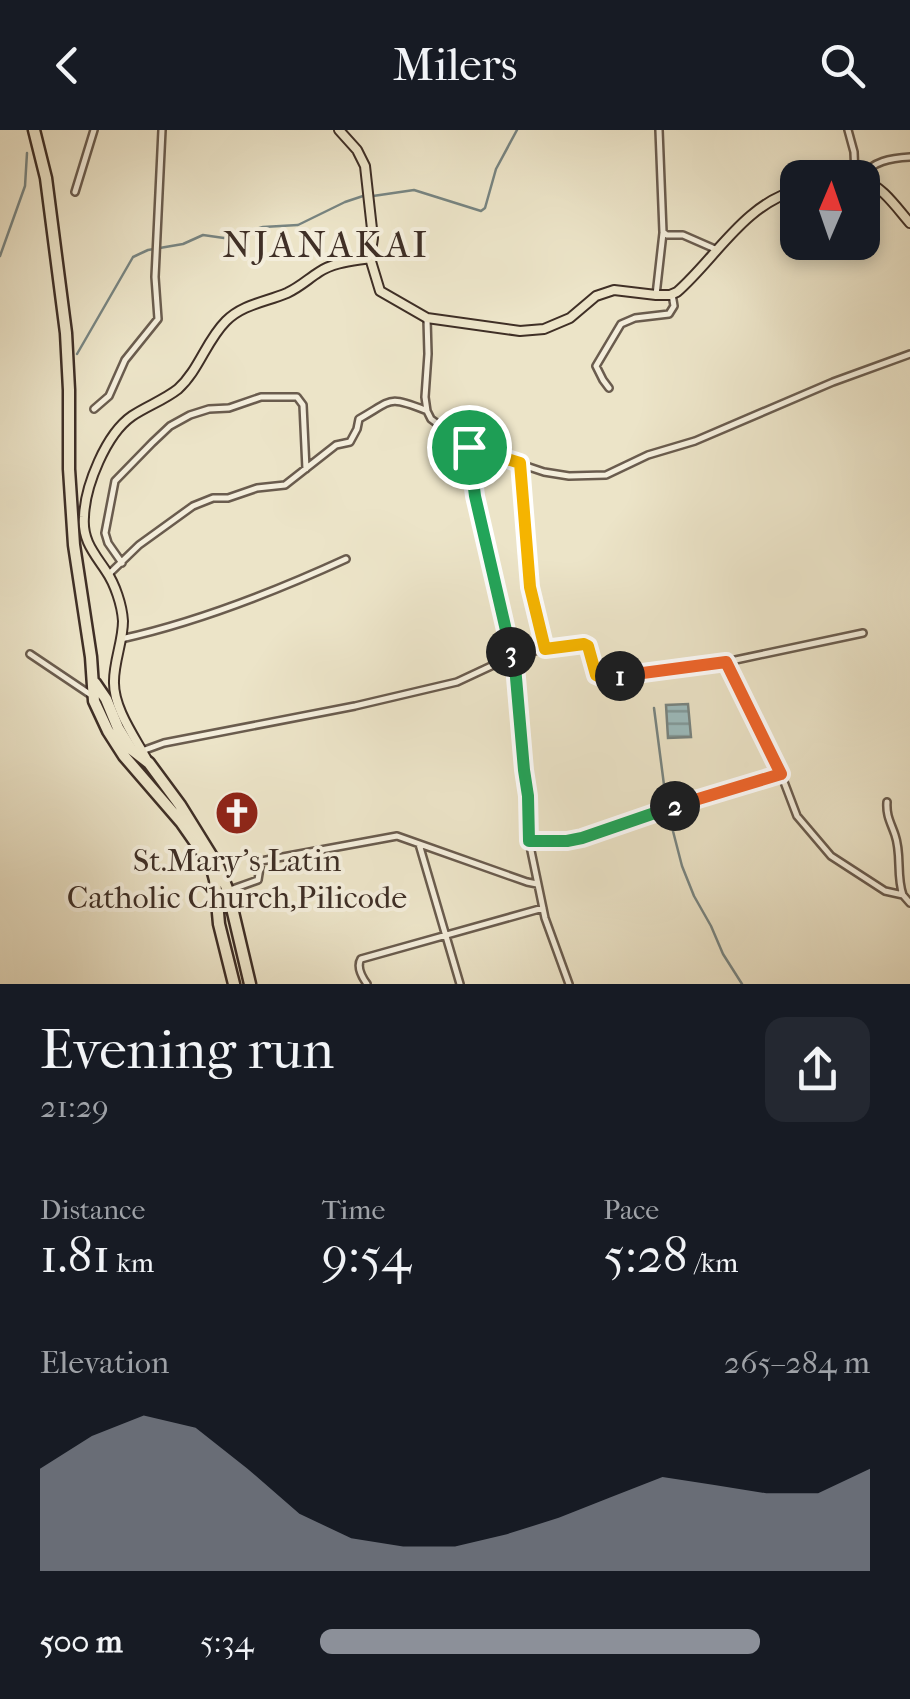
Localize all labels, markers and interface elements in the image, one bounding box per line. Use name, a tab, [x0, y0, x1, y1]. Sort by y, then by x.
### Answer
icon: back	[40, 38, 95, 93]
icon: search	[815, 38, 870, 93]
text: Milers	[393, 39, 517, 92]
north arrow	[780, 160, 880, 260]
map controls	[780, 160, 880, 260]
district label: NJANAKAI	[222, 222, 430, 267]
pin	[427, 405, 512, 490]
icon: arrive	[442, 420, 497, 475]
pin: 3	[486, 627, 536, 677]
text: 3	[505, 635, 517, 668]
pin: 1	[595, 651, 645, 701]
text: 1	[615, 659, 625, 692]
pin: 2	[650, 781, 700, 831]
text: 2	[668, 789, 682, 822]
church icon: St.Mary's Latin Catholic Church,Pilicode	[214, 790, 260, 836]
place label: St.Mary's Latin Catholic Church,Pilicode	[67, 842, 407, 916]
button: share	[765, 1017, 870, 1122]
text: Evening run	[40, 1018, 334, 1082]
text: 21:29	[40, 1088, 109, 1125]
text: Distance	[40, 1193, 145, 1226]
text: Time	[322, 1193, 385, 1226]
text: Pace	[603, 1193, 659, 1226]
text: 1.81	[40, 1226, 110, 1285]
text: 9:54	[322, 1226, 411, 1285]
text: 5:28	[603, 1226, 688, 1285]
text: km	[110, 1246, 154, 1279]
text: /km	[688, 1246, 738, 1279]
text: Elevation	[40, 1344, 169, 1381]
text: 265–284 m	[724, 1344, 870, 1381]
text: 500 m	[40, 1623, 123, 1660]
text: 5:34	[200, 1623, 254, 1660]

